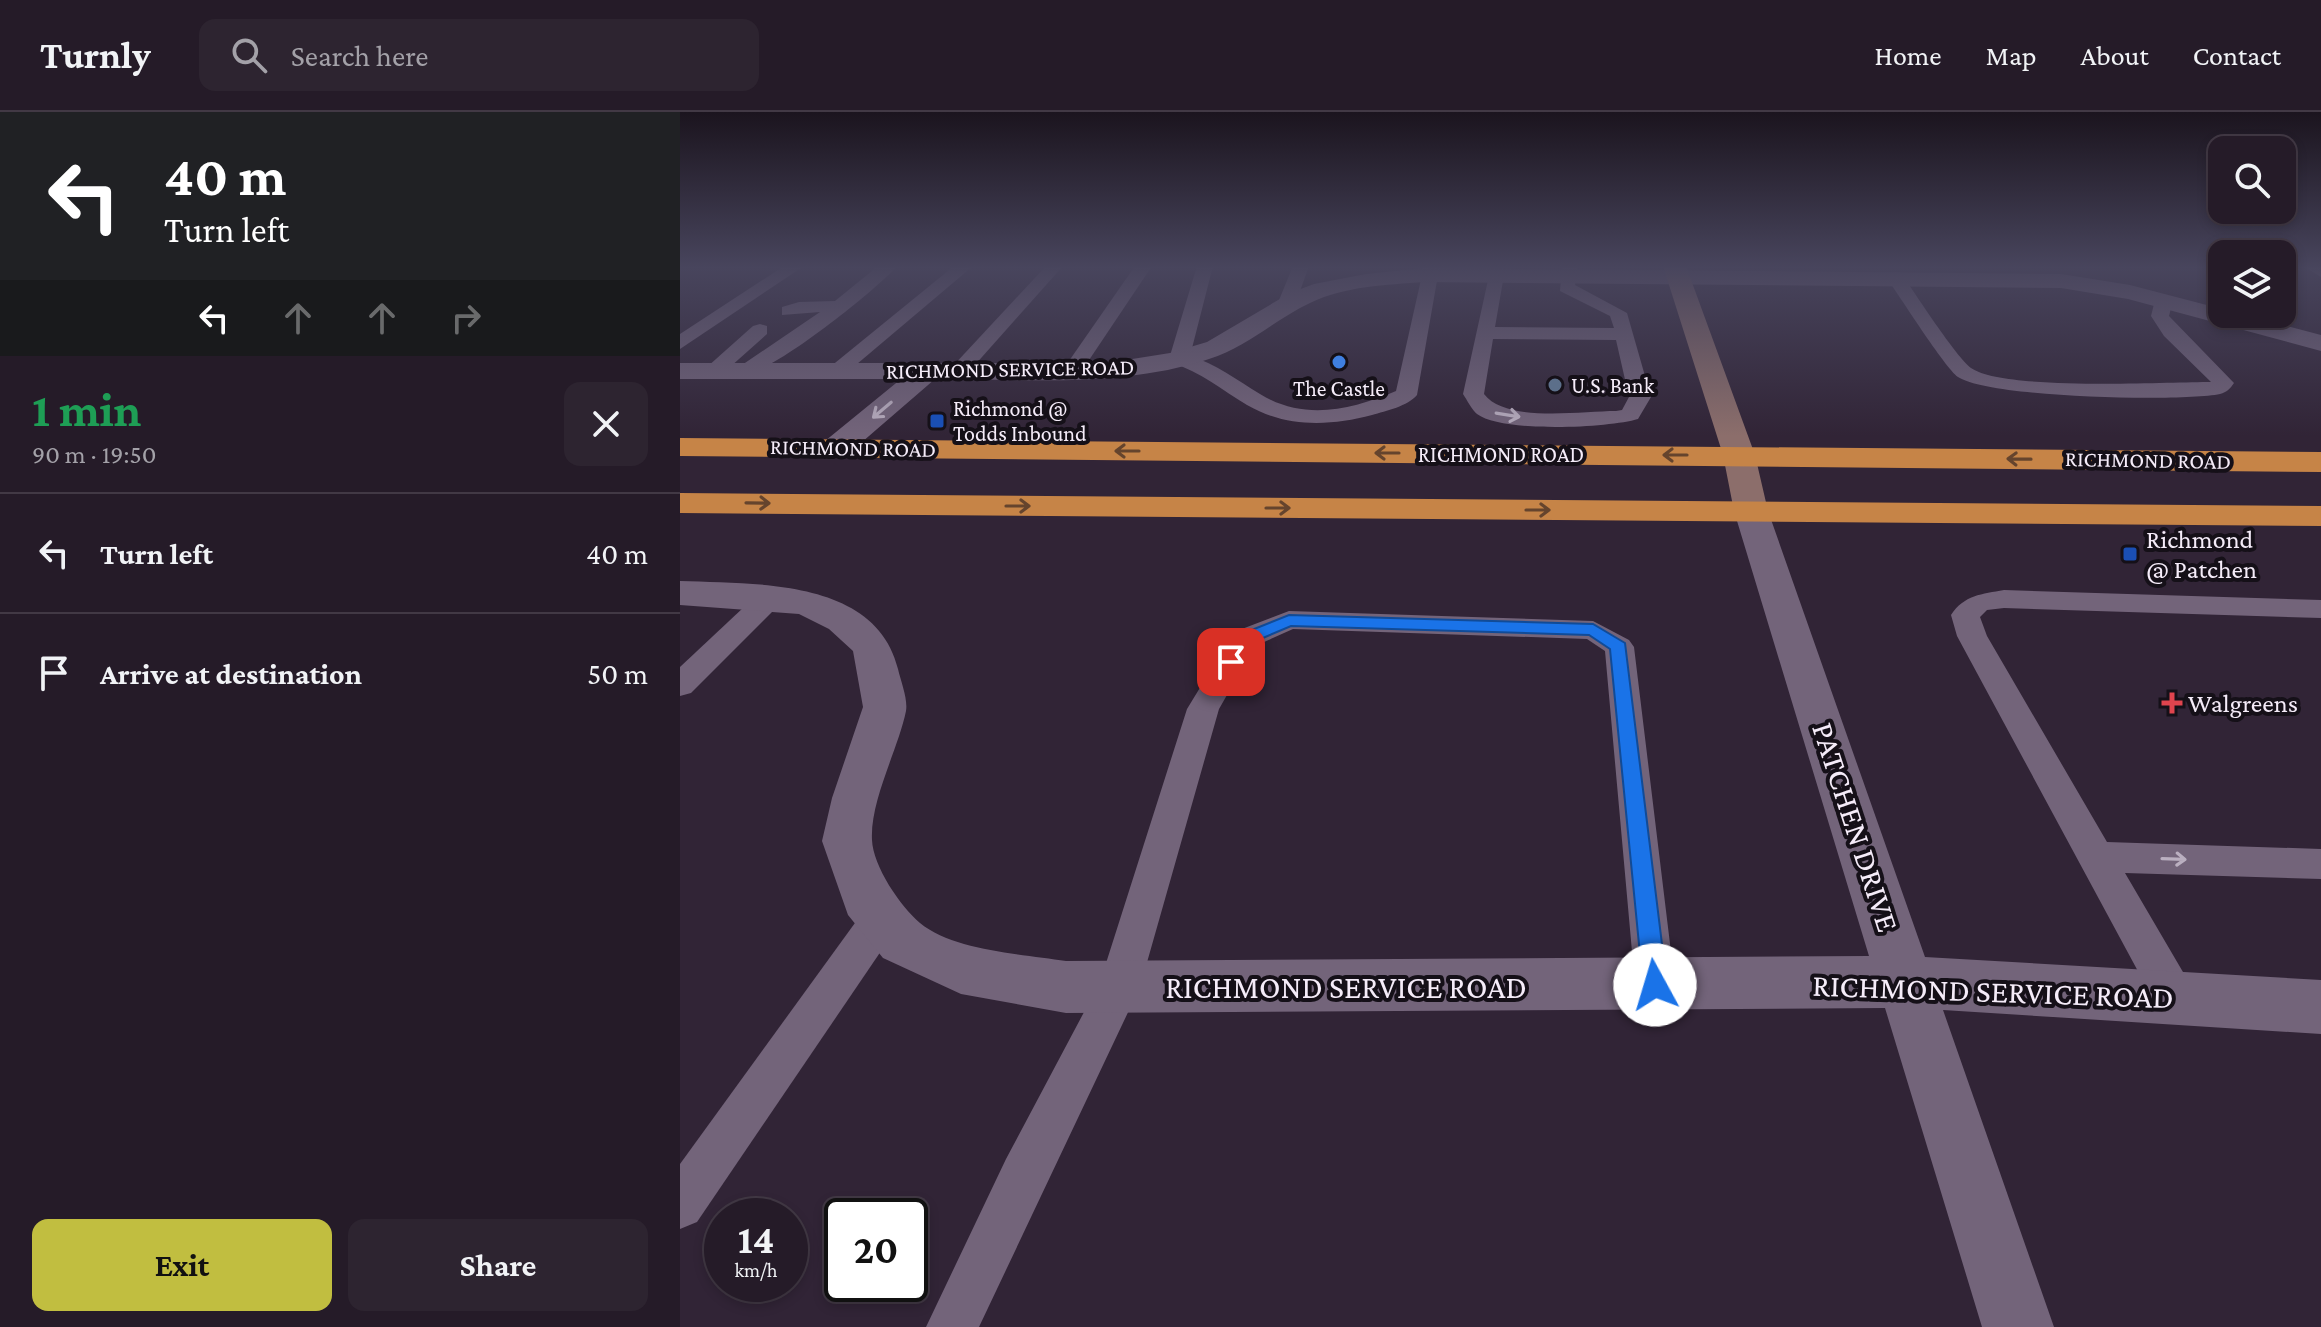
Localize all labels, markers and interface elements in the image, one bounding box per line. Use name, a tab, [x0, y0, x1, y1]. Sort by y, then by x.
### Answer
search box	[199, 19, 759, 91]
icon: search	[227, 33, 271, 77]
text: Turnly	[40, 34, 151, 76]
text: Search here	[291, 39, 428, 72]
text: Home	[1875, 40, 1942, 71]
text: Map	[1986, 40, 2037, 71]
text: About	[2081, 40, 2149, 71]
text: Contact	[2193, 40, 2281, 71]
map controls	[2208, 136, 2296, 328]
button: search	[2208, 136, 2296, 224]
icon: left	[32, 144, 136, 248]
text: 40 m	[164, 145, 286, 207]
text: Turn left	[164, 210, 289, 250]
button: layers	[2208, 240, 2296, 328]
icon: left	[192, 296, 236, 340]
icon: ahead	[276, 296, 320, 340]
icon: ahead	[360, 296, 404, 340]
icon: right	[444, 296, 488, 340]
marker: The Castle	[1330, 353, 1348, 371]
street label: RICHMOND SERVICE ROAD	[886, 354, 1134, 384]
place label: U.S. Bank	[1571, 373, 1655, 398]
place label: The Castle	[1293, 376, 1385, 401]
marker: U.S. Bank	[1546, 376, 1564, 394]
button: close	[564, 382, 648, 466]
text: 1 min	[32, 383, 141, 436]
place label: Richmond @ Todds Inbound	[953, 396, 1087, 446]
one-way arrow	[872, 401, 892, 419]
one-way arrow	[1495, 409, 1521, 424]
marker: Richmond @ Todds Inbound	[928, 412, 946, 430]
street label: RICHMOND ROAD	[770, 434, 936, 462]
text: 90 m · 19:50	[32, 440, 156, 469]
street label: RICHMOND ROAD	[1418, 442, 1584, 467]
one-way arrow	[1114, 443, 1141, 459]
one-way arrow	[1374, 445, 1401, 461]
street label: RICHMOND ROAD	[2065, 446, 2231, 474]
one-way arrow	[1662, 447, 1689, 463]
one-way arrow	[2006, 451, 2033, 466]
one-way arrow	[744, 496, 771, 511]
one-way arrow	[1004, 498, 1031, 514]
one-way arrow	[1264, 500, 1291, 516]
one-way arrow	[1524, 502, 1551, 517]
place label: Richmond @ Patchen	[2146, 525, 2257, 584]
icon: left	[32, 531, 76, 575]
text: Turn left	[100, 537, 213, 570]
text: 40 m	[586, 537, 648, 570]
marker: Richmond @ Patchen	[2121, 545, 2139, 563]
pin	[1197, 628, 1265, 696]
icon: arrive	[1209, 640, 1253, 684]
icon: arrive	[32, 651, 76, 695]
text: Arrive at destination	[100, 657, 362, 690]
text: 50 m	[587, 657, 648, 690]
place label: Walgreens	[2188, 689, 2298, 718]
marker: Walgreens	[2163, 694, 2181, 712]
street label: PATCHEN DRIVE	[1805, 718, 1907, 936]
one-way arrow	[2160, 852, 2187, 867]
position arrow	[1613, 943, 1697, 1027]
street label: RICHMOND SERVICE ROAD	[1812, 967, 2174, 1015]
street label: RICHMOND SERVICE ROAD	[1165, 969, 1527, 1005]
speed limit sign: 20	[824, 1198, 928, 1302]
text: 14	[738, 1217, 774, 1262]
button: Exit	[32, 1219, 332, 1311]
button: Share	[348, 1219, 648, 1311]
text: km/h	[734, 1259, 778, 1281]

